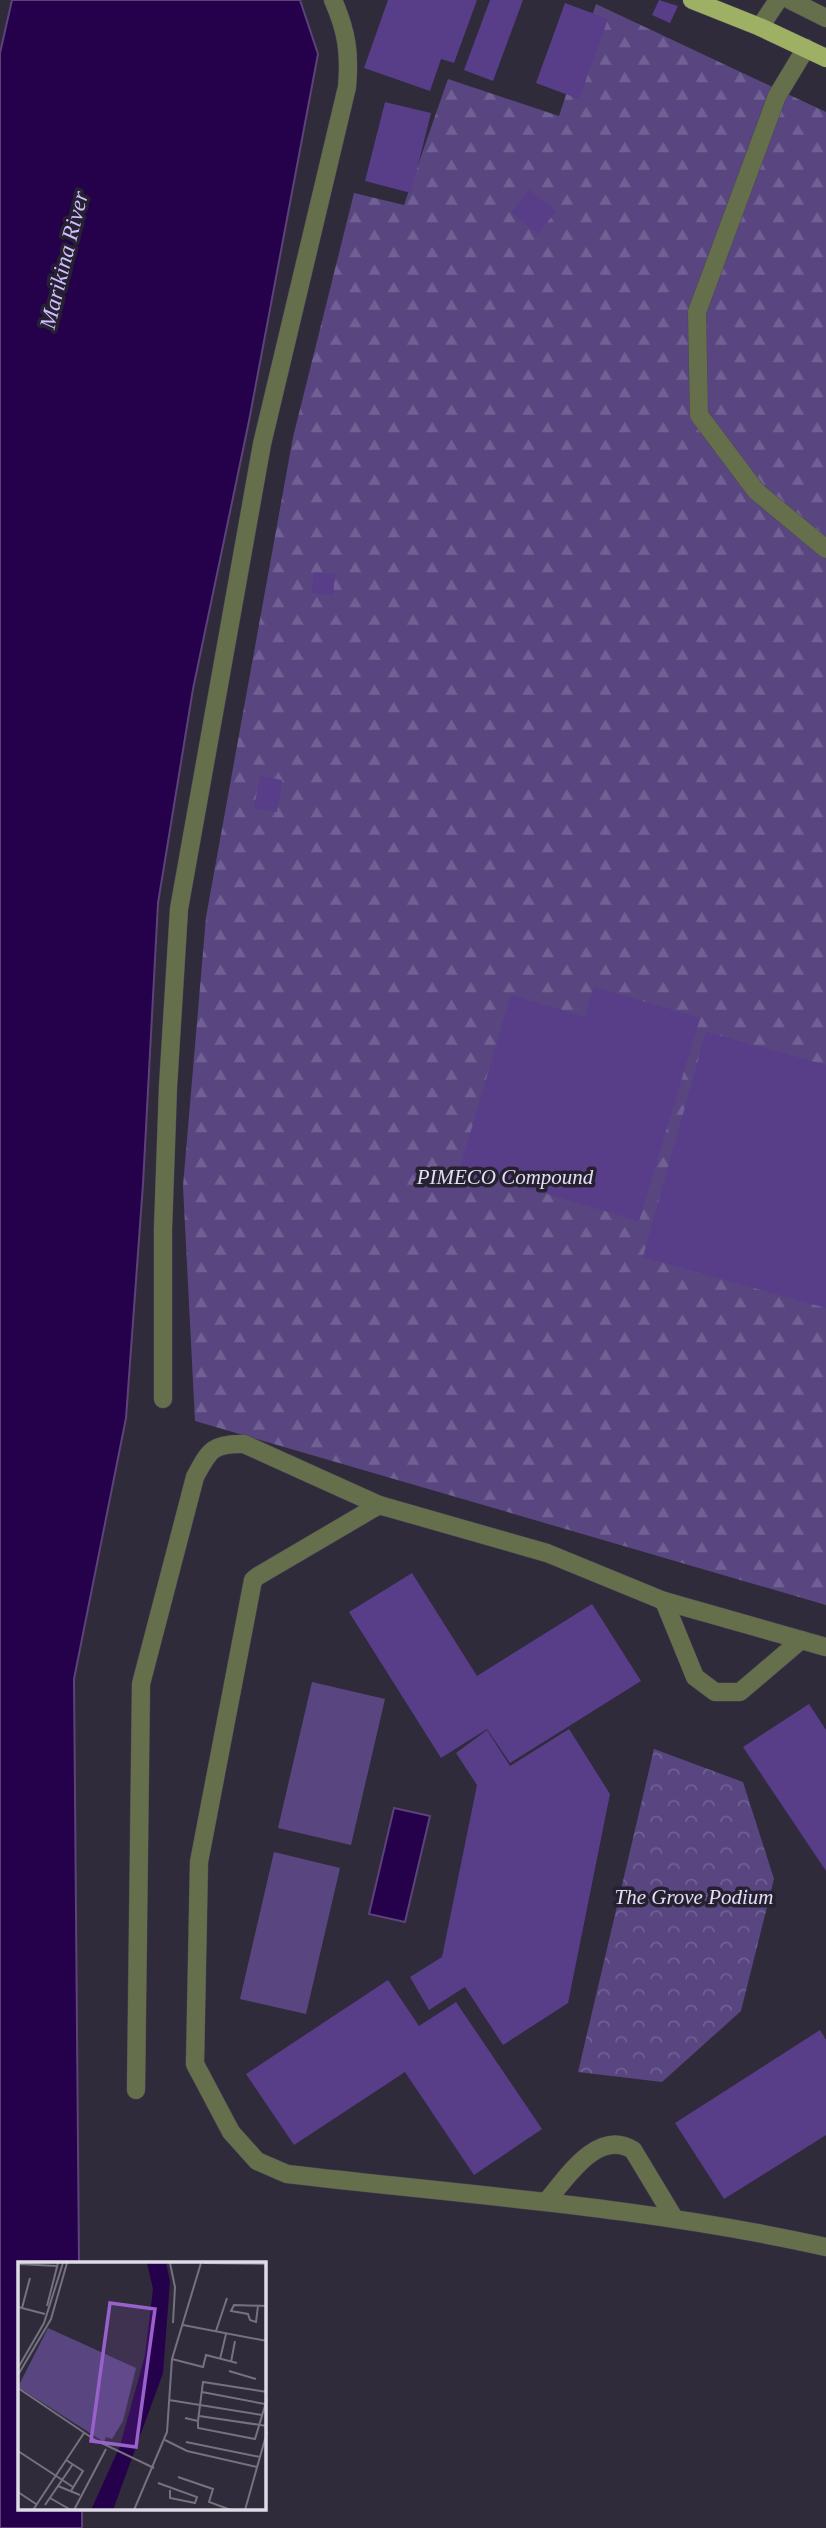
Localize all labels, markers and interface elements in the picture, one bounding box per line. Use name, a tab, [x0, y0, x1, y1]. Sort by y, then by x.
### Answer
water label: Marikina River	[35, 187, 93, 332]
park label: PIMECO Compound	[416, 1165, 594, 1189]
park label: The Grove Podium	[614, 1885, 774, 1909]
inset map	[18, 2262, 266, 2510]

